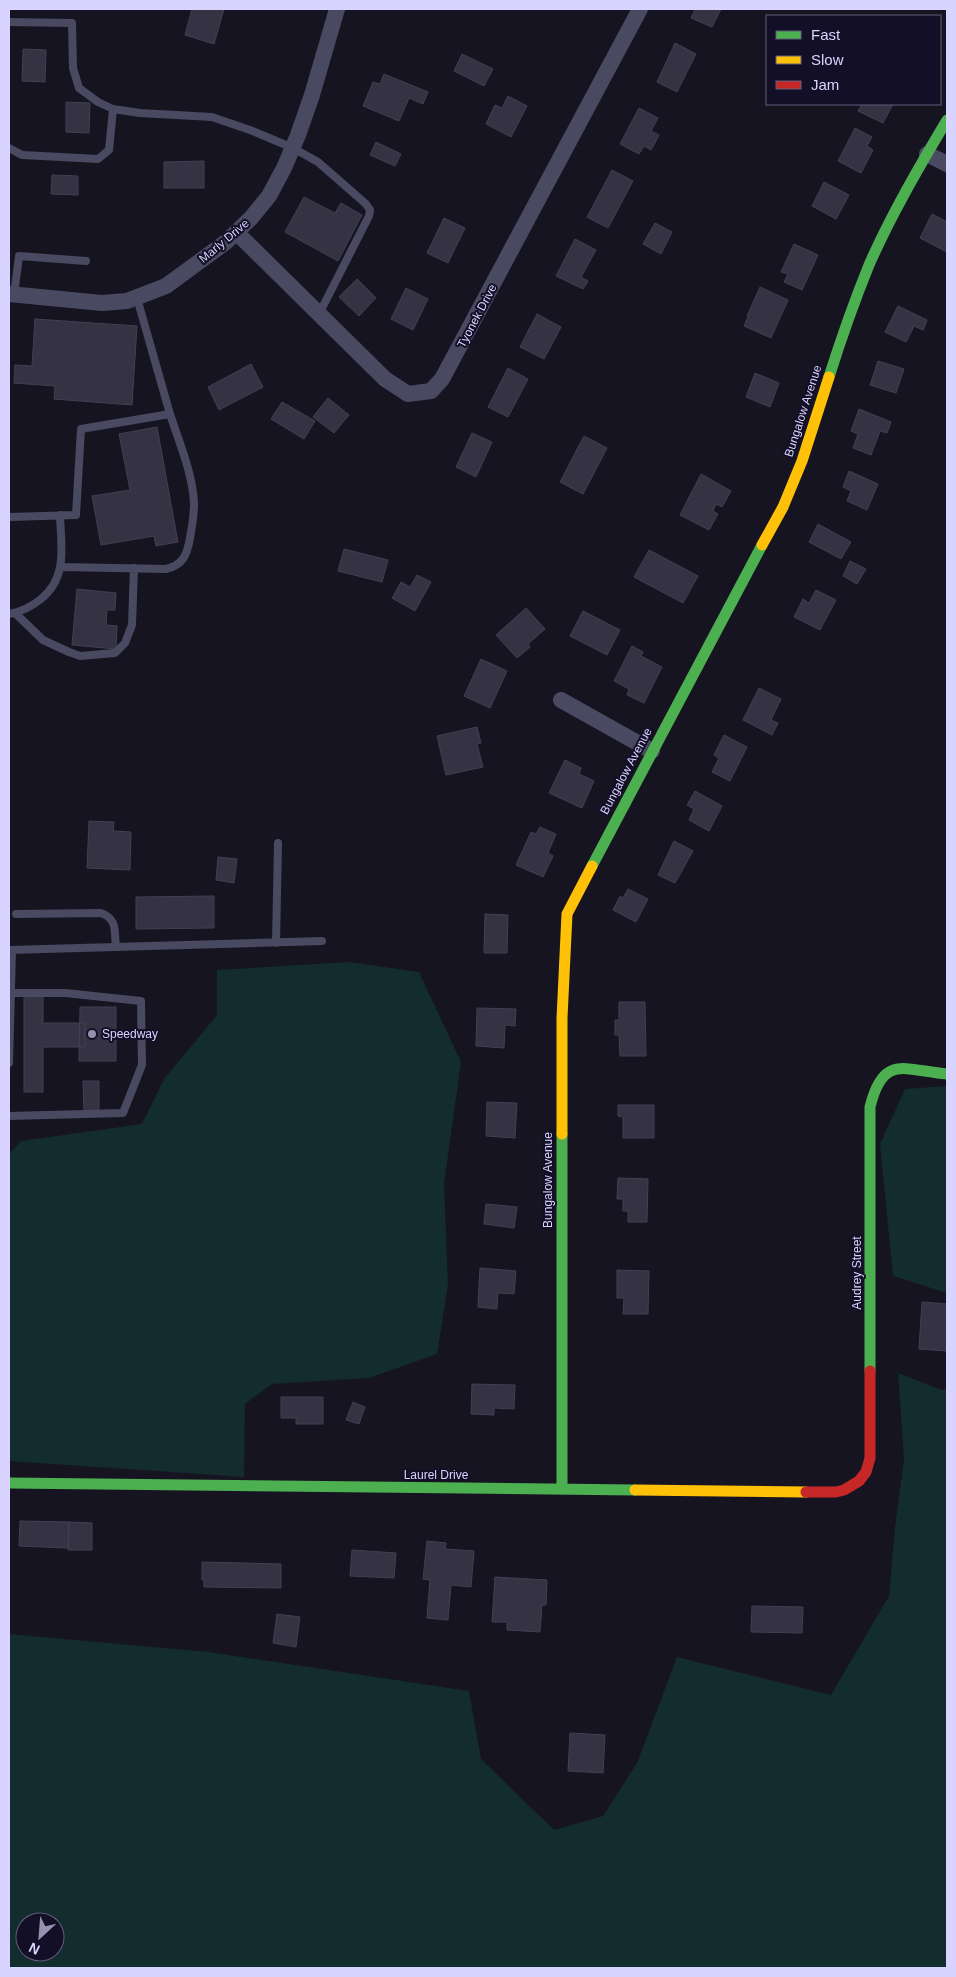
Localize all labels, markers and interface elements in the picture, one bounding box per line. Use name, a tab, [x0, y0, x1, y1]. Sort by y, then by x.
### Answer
legend	[766, 15, 941, 105]
text: Fast	[811, 26, 841, 43]
text: Slow	[811, 51, 844, 68]
text: Jam	[811, 76, 839, 93]
street label: Marly Drive	[196, 216, 252, 266]
street label: Tyonek Drive	[454, 282, 500, 350]
street label: Bungalow Avenue	[782, 363, 825, 459]
street label: Bungalow Avenue	[597, 725, 655, 817]
place label: Speedway	[102, 1027, 158, 1041]
marker: Speedway	[86, 1028, 98, 1040]
street label: Bungalow Avenue	[541, 1132, 555, 1228]
street label: Audrey Street	[850, 1236, 864, 1310]
street label: Laurel Drive	[404, 1468, 469, 1482]
north arrow	[15, 1912, 65, 1962]
text: N	[26, 1939, 42, 1958]

